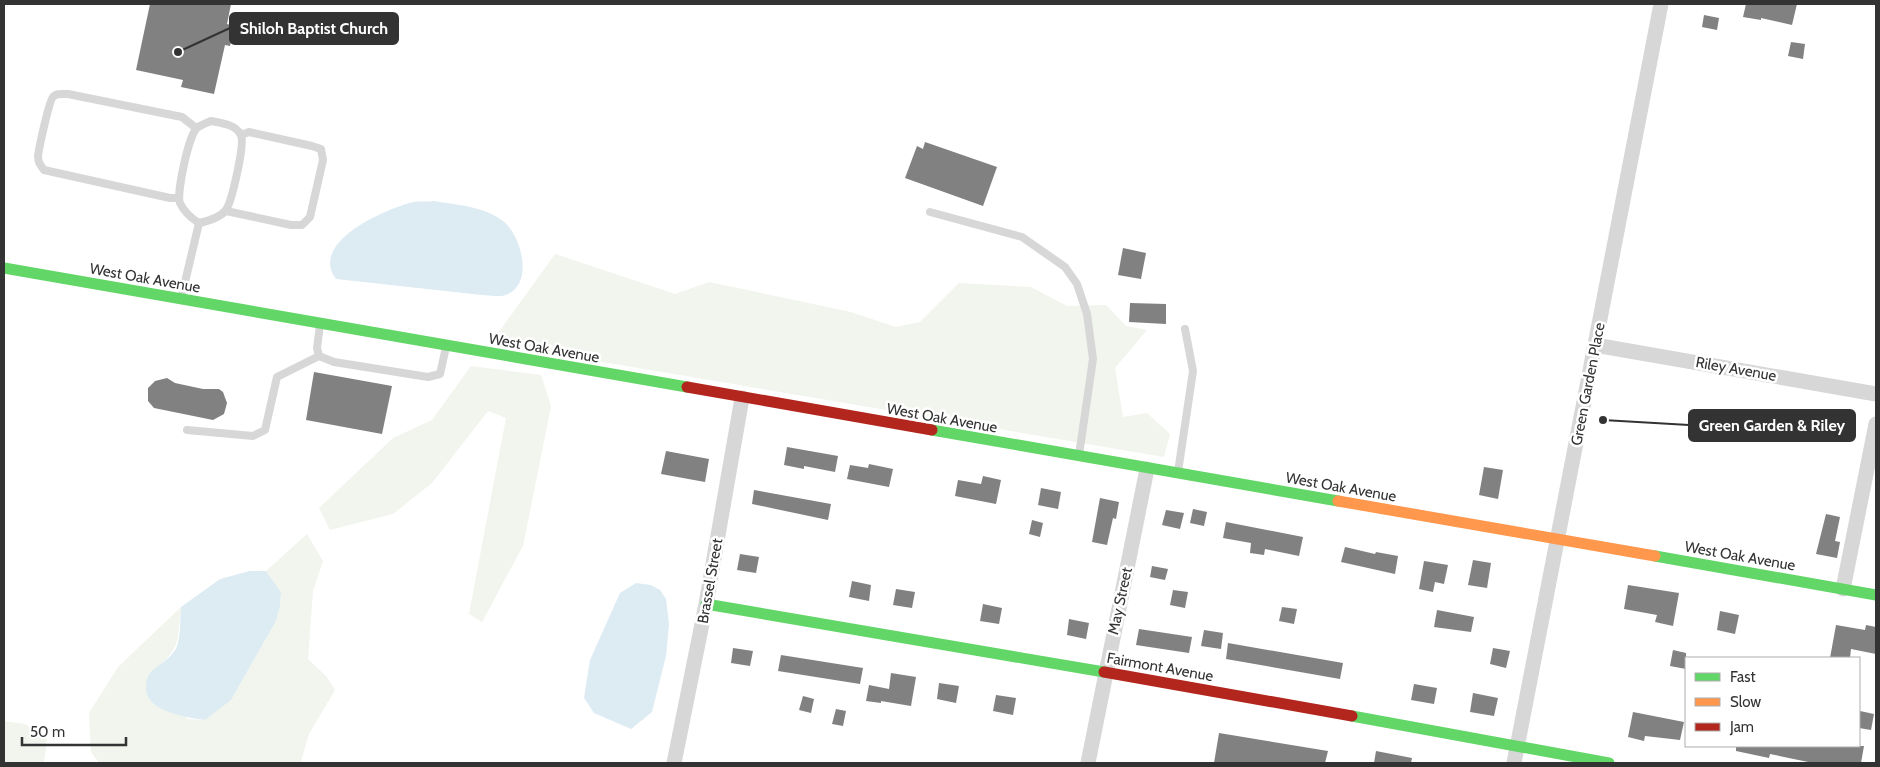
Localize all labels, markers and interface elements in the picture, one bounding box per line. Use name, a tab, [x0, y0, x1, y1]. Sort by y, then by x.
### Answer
callout: Shiloh Baptist Church	[230, 13, 398, 44]
text: Shiloh Baptist Church	[240, 19, 388, 38]
street label: West Oak Avenue	[88, 259, 202, 297]
street label: Green Garden Place	[1567, 321, 1609, 447]
street label: West Oak Avenue	[487, 329, 601, 367]
street label: Riley Avenue	[1694, 353, 1778, 385]
street label: West Oak Avenue	[885, 399, 999, 437]
callout: Green Garden & Riley	[1689, 410, 1855, 441]
text: Green Garden & Riley	[1699, 416, 1846, 435]
street label: West Oak Avenue	[1284, 468, 1398, 506]
street label: Brassel Street	[694, 537, 726, 625]
street label: West Oak Avenue	[1683, 537, 1797, 575]
street label: May Street	[1104, 566, 1136, 636]
street label: Fairmont Avenue	[1105, 649, 1215, 685]
legend	[1685, 657, 1860, 747]
text: Fast	[1730, 668, 1755, 686]
text: Slow	[1730, 693, 1761, 711]
scale bar	[22, 714, 126, 746]
text: Jam	[1729, 718, 1754, 736]
text: 50 m	[30, 723, 65, 741]

